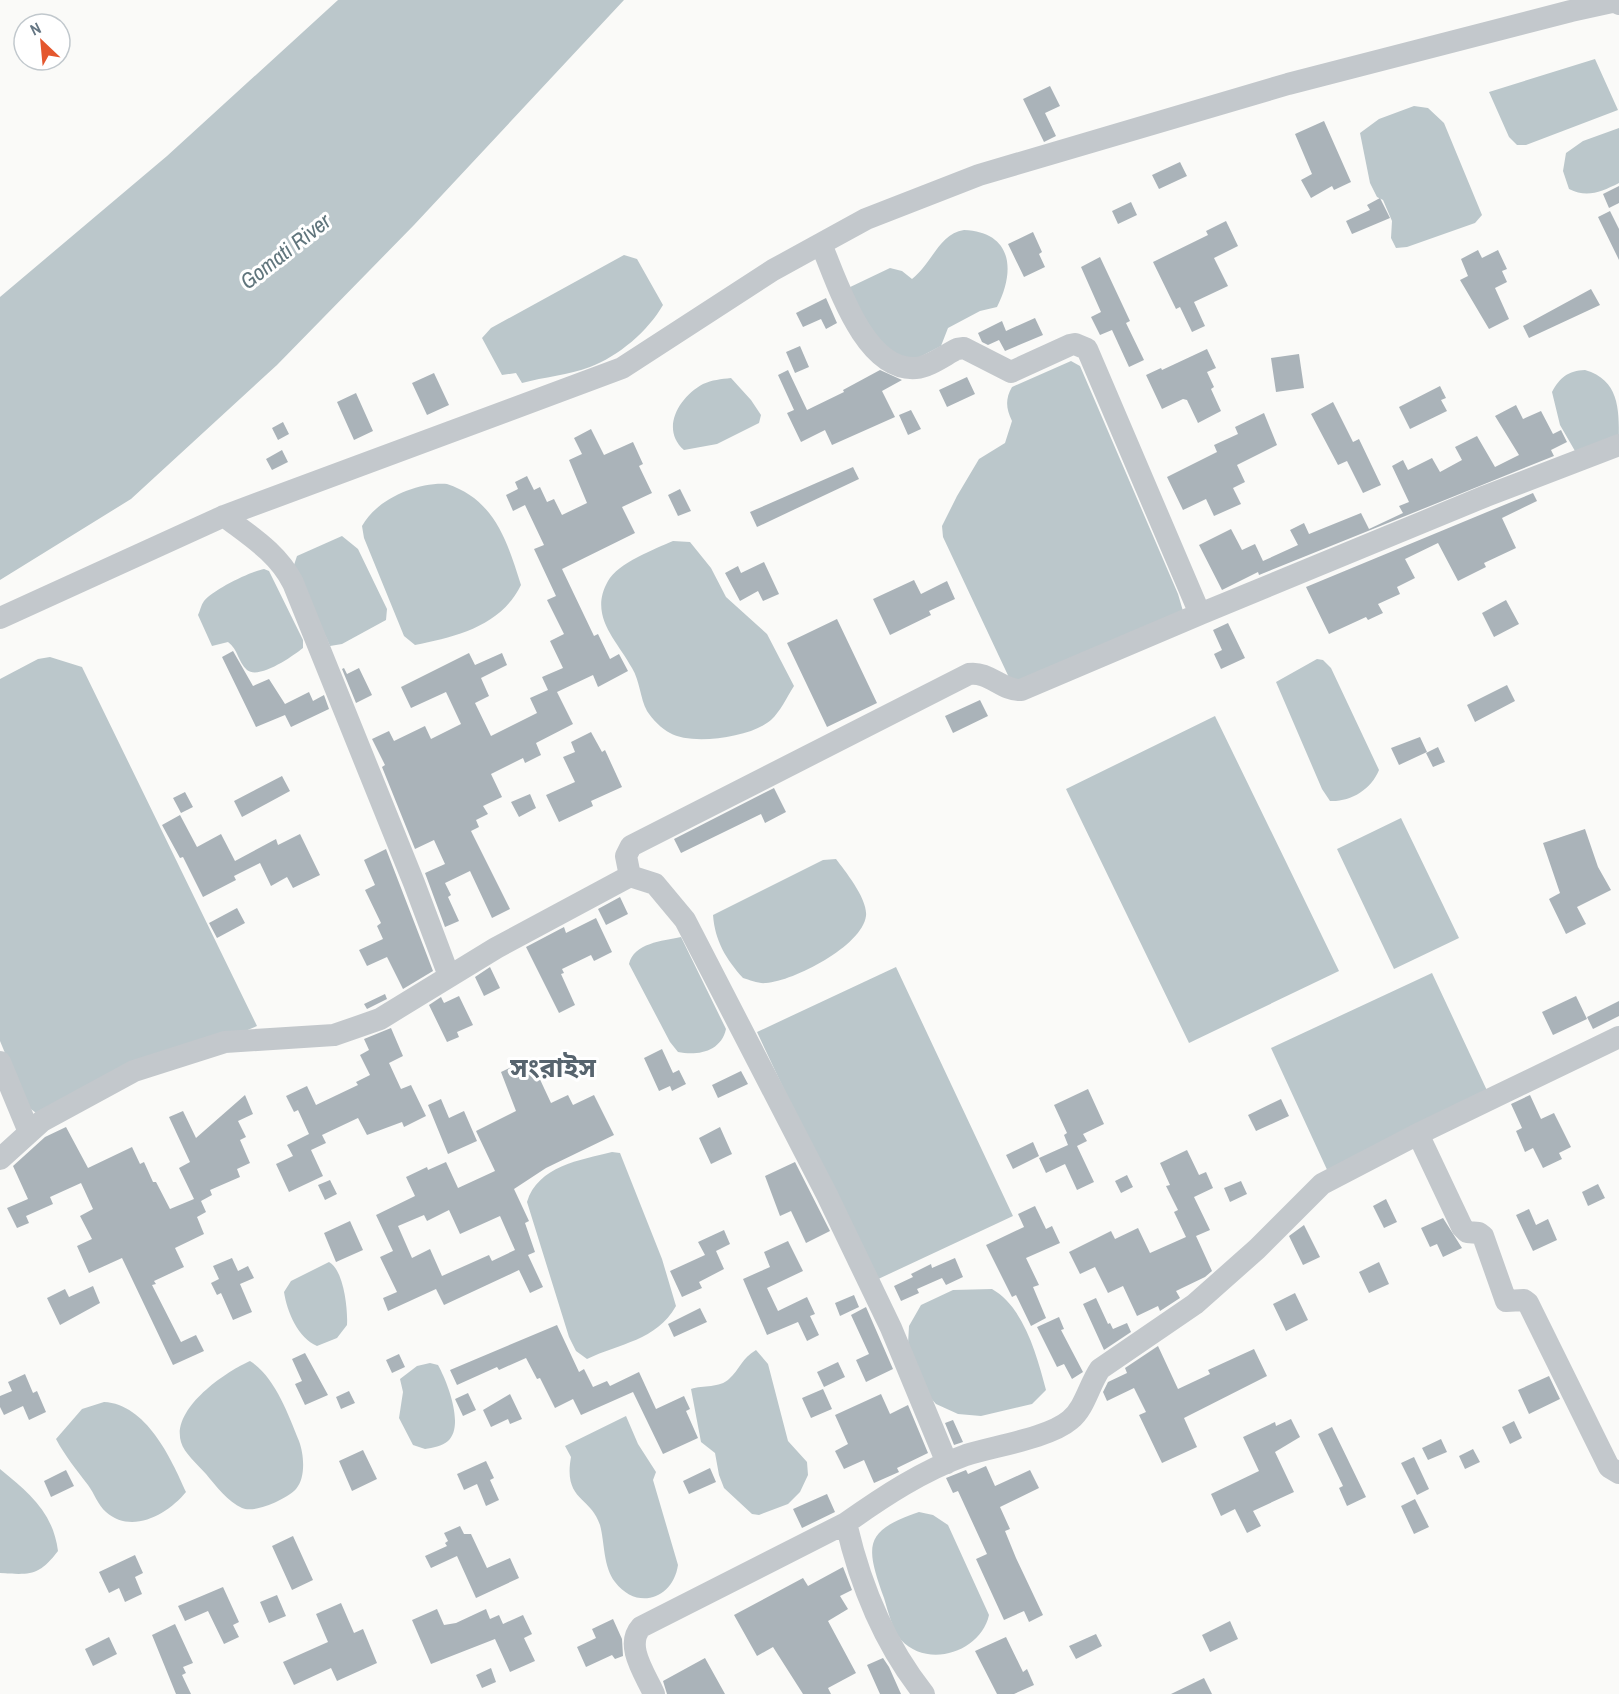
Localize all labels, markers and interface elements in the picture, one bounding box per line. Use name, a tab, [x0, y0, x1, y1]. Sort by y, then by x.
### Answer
north arrow	[12, 12, 72, 72]
text: N	[26, 17, 45, 40]
water label: Gomati River	[233, 206, 337, 296]
district label: সংরাইস	[509, 1049, 596, 1085]

